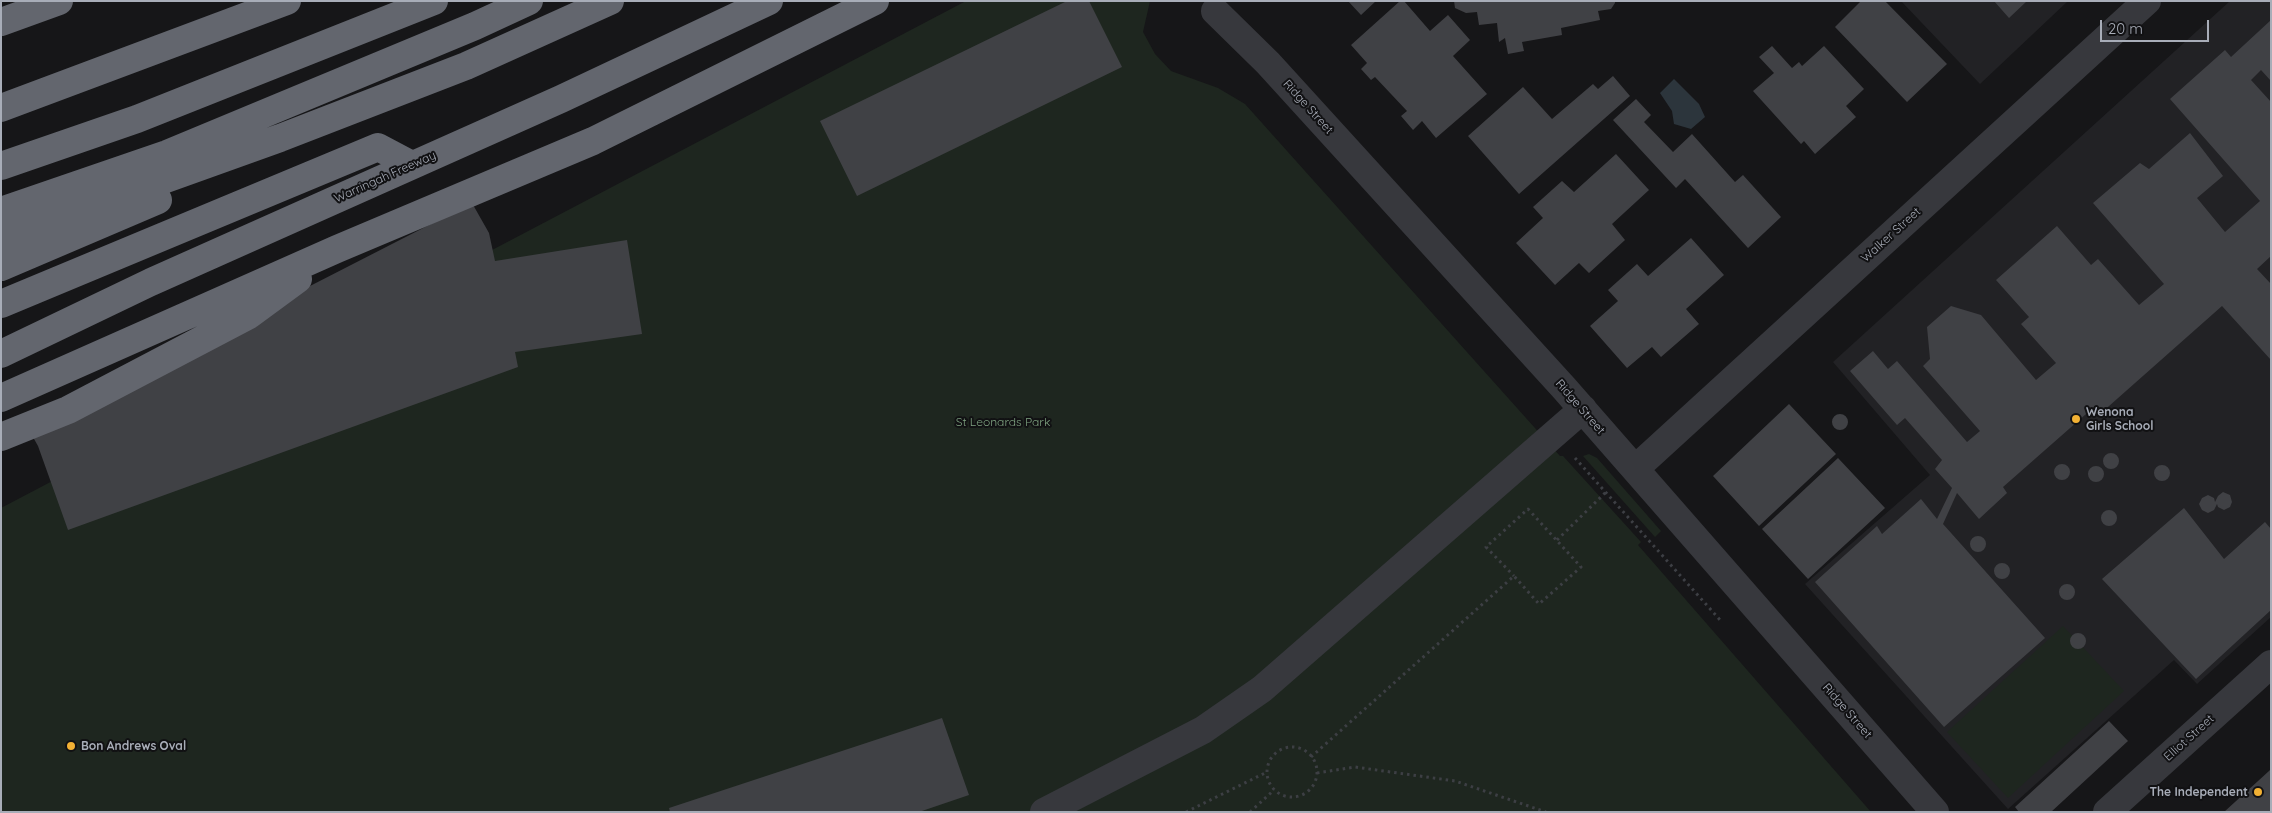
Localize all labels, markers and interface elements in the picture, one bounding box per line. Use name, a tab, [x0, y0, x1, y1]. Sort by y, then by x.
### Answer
scale bar	[2102, 10, 2211, 42]
text: 20 m	[2108, 19, 2143, 38]
street label: Ridge Street	[1280, 77, 1336, 137]
street label: Warringah Freeway	[332, 148, 438, 206]
street label: Walker Street	[1858, 205, 1924, 265]
street label: Ridge Street	[1552, 377, 1608, 437]
place label: Wenona Girls School	[2086, 405, 2153, 433]
marker: Wenona Girls School	[2070, 413, 2082, 425]
park label: St Leonards Park	[956, 415, 1050, 429]
street label: Ridge Street	[1819, 681, 1875, 741]
street label: Elliot Street	[2161, 712, 2217, 764]
place label: Bon Andrews Oval	[81, 739, 186, 753]
marker: Bon Andrews Oval	[65, 740, 77, 752]
place label: The Independent	[2150, 785, 2248, 799]
marker: The Independent	[2252, 786, 2264, 798]

